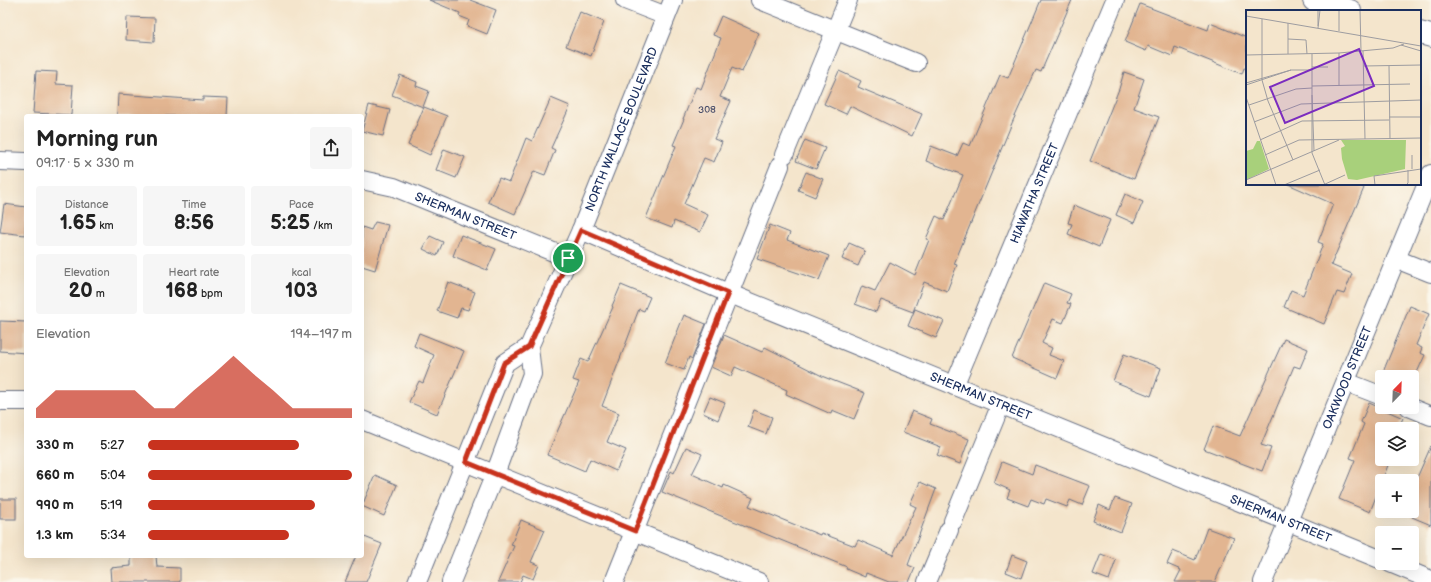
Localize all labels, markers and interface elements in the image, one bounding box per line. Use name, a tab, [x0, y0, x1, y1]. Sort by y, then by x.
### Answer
inset map	[1246, 10, 1421, 185]
street label: NORTH WALLACE BOULEVARD	[582, 45, 661, 213]
house number: 308	[698, 104, 716, 116]
text: Morning run	[36, 126, 158, 153]
button: share	[310, 127, 352, 169]
street label: HIAWATHA STREET	[1007, 140, 1062, 246]
text: 09:17 · 5 × 330 m	[36, 155, 134, 171]
street label: SHERMAN STREET	[413, 189, 519, 244]
text: Distance	[65, 198, 109, 211]
text: Time	[182, 198, 206, 211]
text: Pace	[289, 198, 314, 211]
text: 1.65	[60, 211, 96, 235]
text: 8:56	[174, 211, 214, 235]
text: 5:25	[270, 211, 310, 235]
text: km	[96, 219, 114, 232]
text: /km	[310, 219, 332, 232]
pin	[551, 241, 585, 275]
icon: arrive	[557, 247, 579, 269]
text: Elevation	[64, 266, 110, 279]
text: Heart rate	[169, 266, 219, 279]
text: kcal	[291, 266, 311, 279]
text: 20	[69, 279, 93, 303]
text: 168	[165, 279, 198, 303]
text: 103	[285, 279, 318, 303]
text: m	[93, 287, 105, 300]
text: bpm	[198, 287, 223, 300]
street label: OAKWOOD STREET	[1319, 323, 1375, 431]
text: Elevation	[36, 326, 90, 342]
text: 194–197 m	[291, 326, 352, 342]
street label: SHERMAN STREET	[928, 369, 1034, 424]
north arrow	[1375, 370, 1419, 414]
map controls	[1375, 370, 1419, 570]
button: layers	[1375, 422, 1419, 466]
text: 330 m	[36, 437, 74, 453]
text: 5:27	[100, 437, 124, 453]
text: 660 m	[36, 467, 74, 483]
text: 5:04	[100, 467, 126, 483]
button: +	[1375, 474, 1419, 518]
street label: SHERMAN STREET	[1228, 491, 1334, 546]
text: 990 m	[36, 497, 74, 513]
text: 5:19	[100, 497, 123, 513]
button: −	[1375, 526, 1419, 570]
text: 1.3 km	[36, 527, 73, 543]
text: 5:34	[100, 527, 126, 543]

